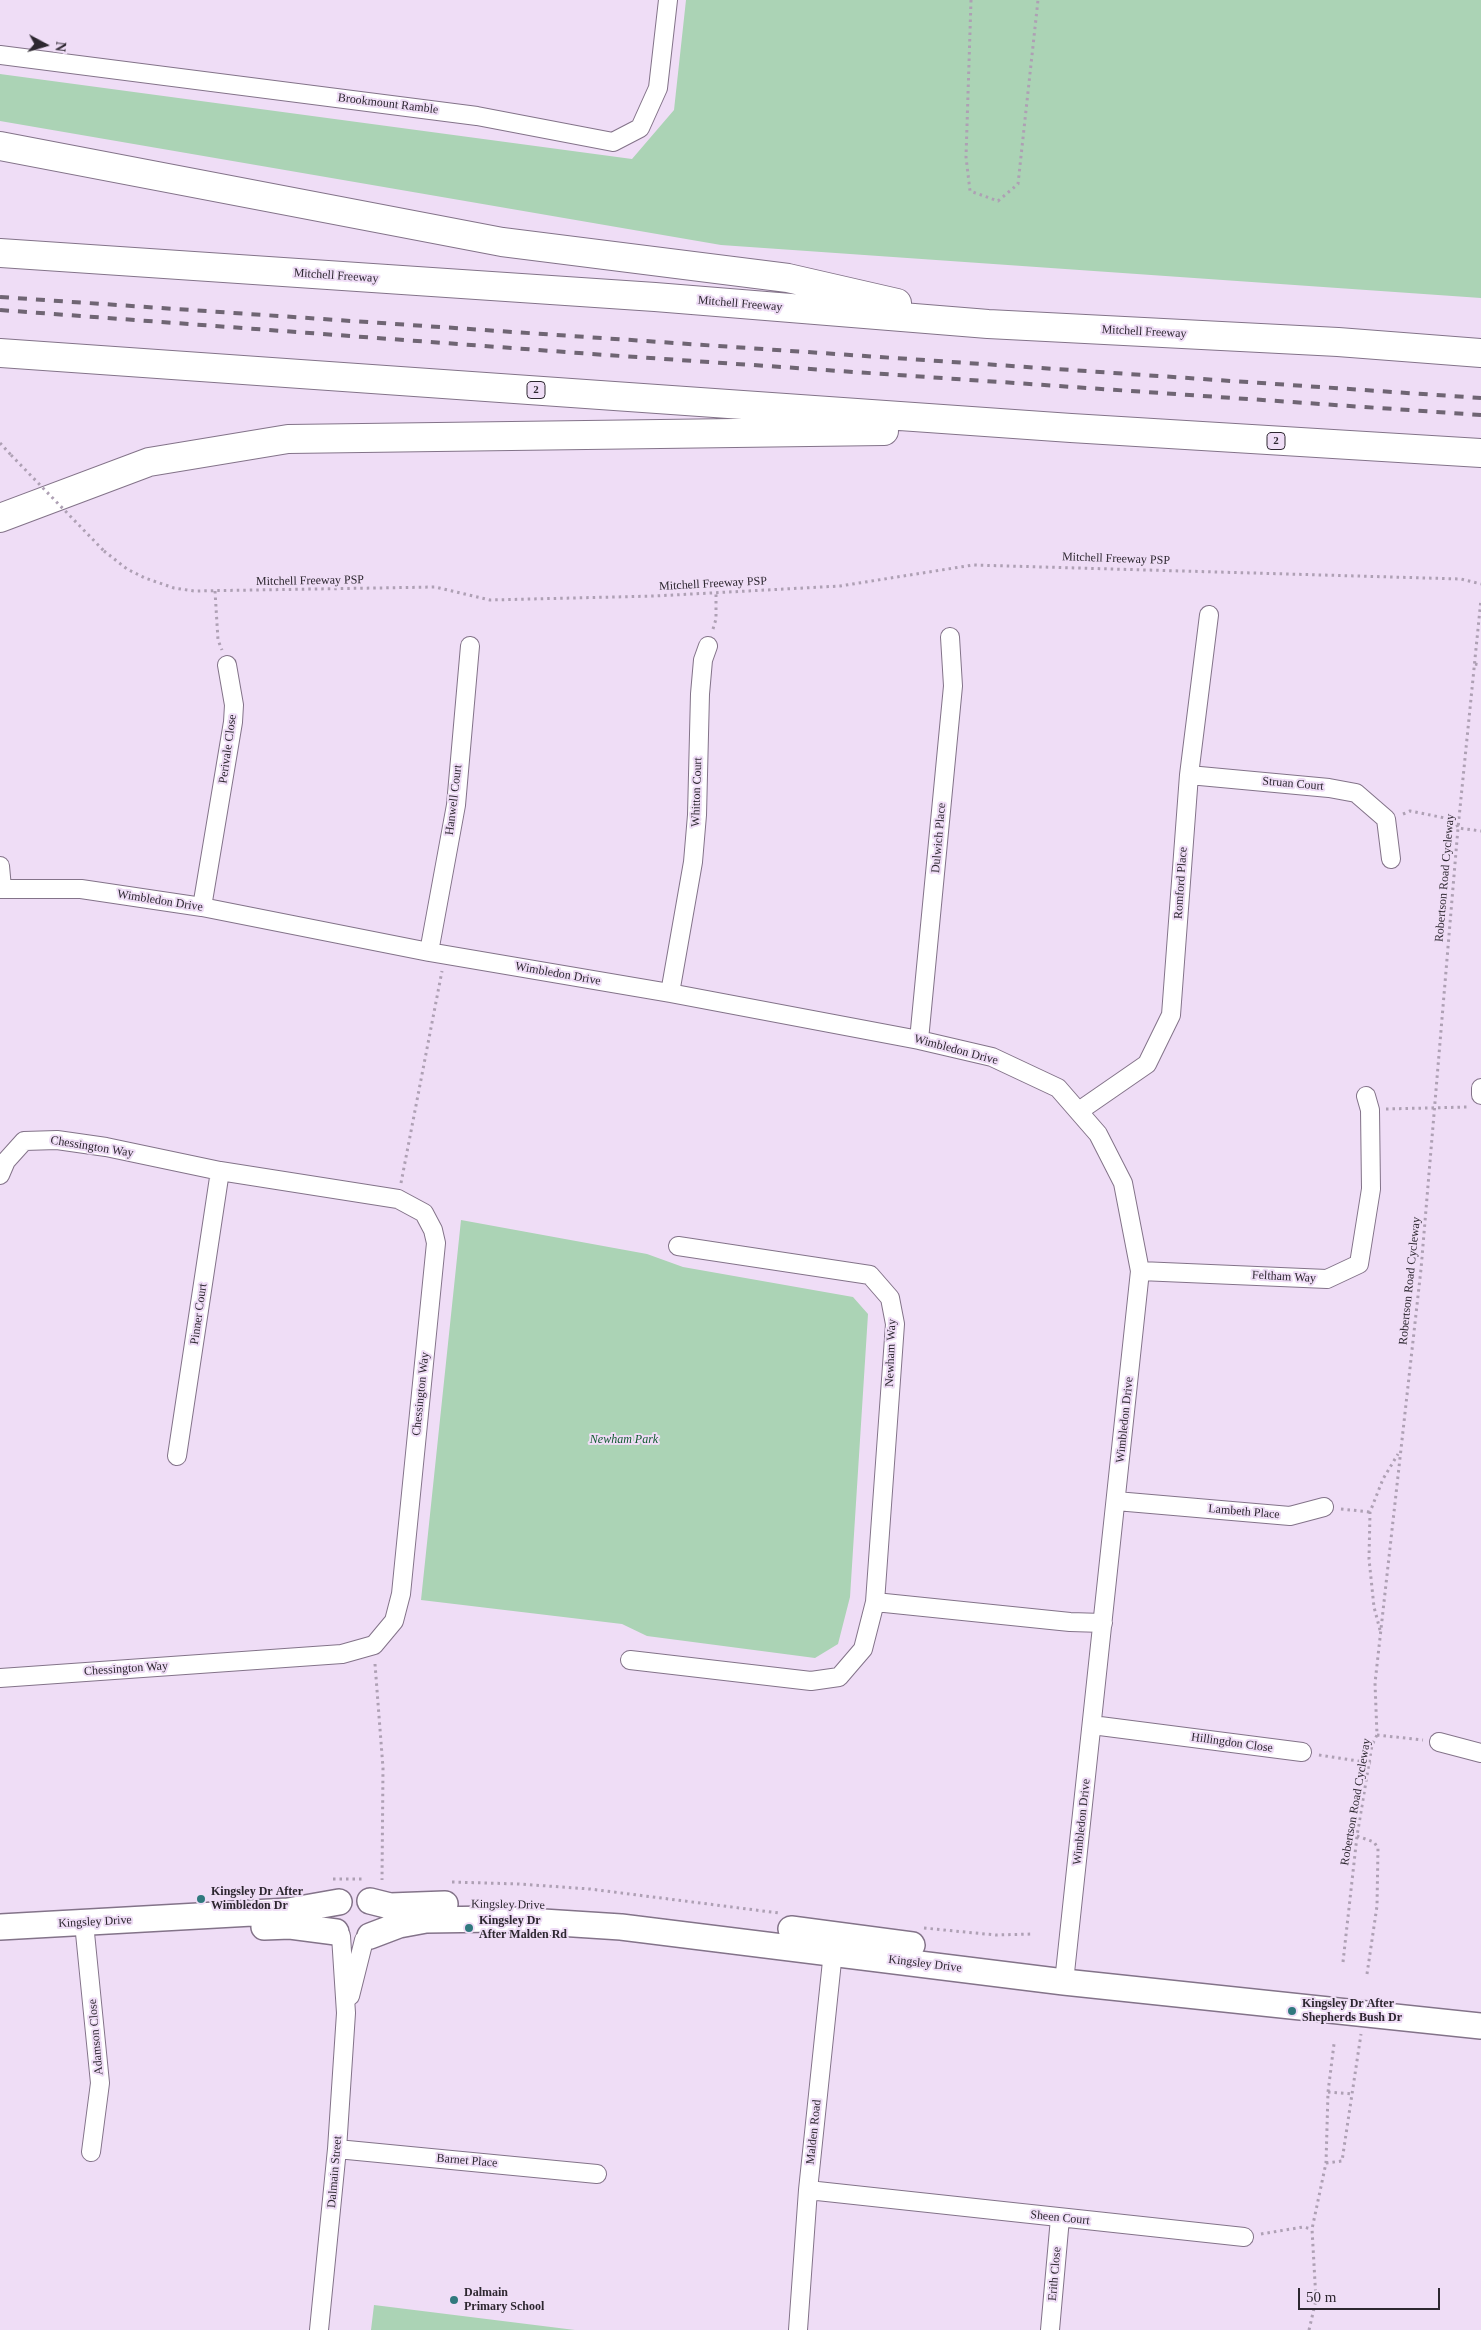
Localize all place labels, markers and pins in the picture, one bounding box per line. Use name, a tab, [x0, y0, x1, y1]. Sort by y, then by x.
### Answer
place label: Kingsley Dr After Wimbledon Dr	[211, 1885, 303, 1913]
marker: Kingsley Dr After Wimbledon Dr	[195, 1893, 207, 1905]
place label: Kingsley Dr After Malden Rd	[479, 1914, 567, 1942]
marker: Kingsley Dr After Malden Rd	[463, 1922, 475, 1934]
place label: Kingsley Dr After Shepherds Bush Dr	[1302, 1997, 1402, 2025]
marker: Kingsley Dr After Shepherds Bush Dr	[1286, 2005, 1298, 2017]
place label: Dalmain Primary School	[464, 2286, 544, 2314]
marker: Dalmain Primary School	[448, 2294, 460, 2306]

